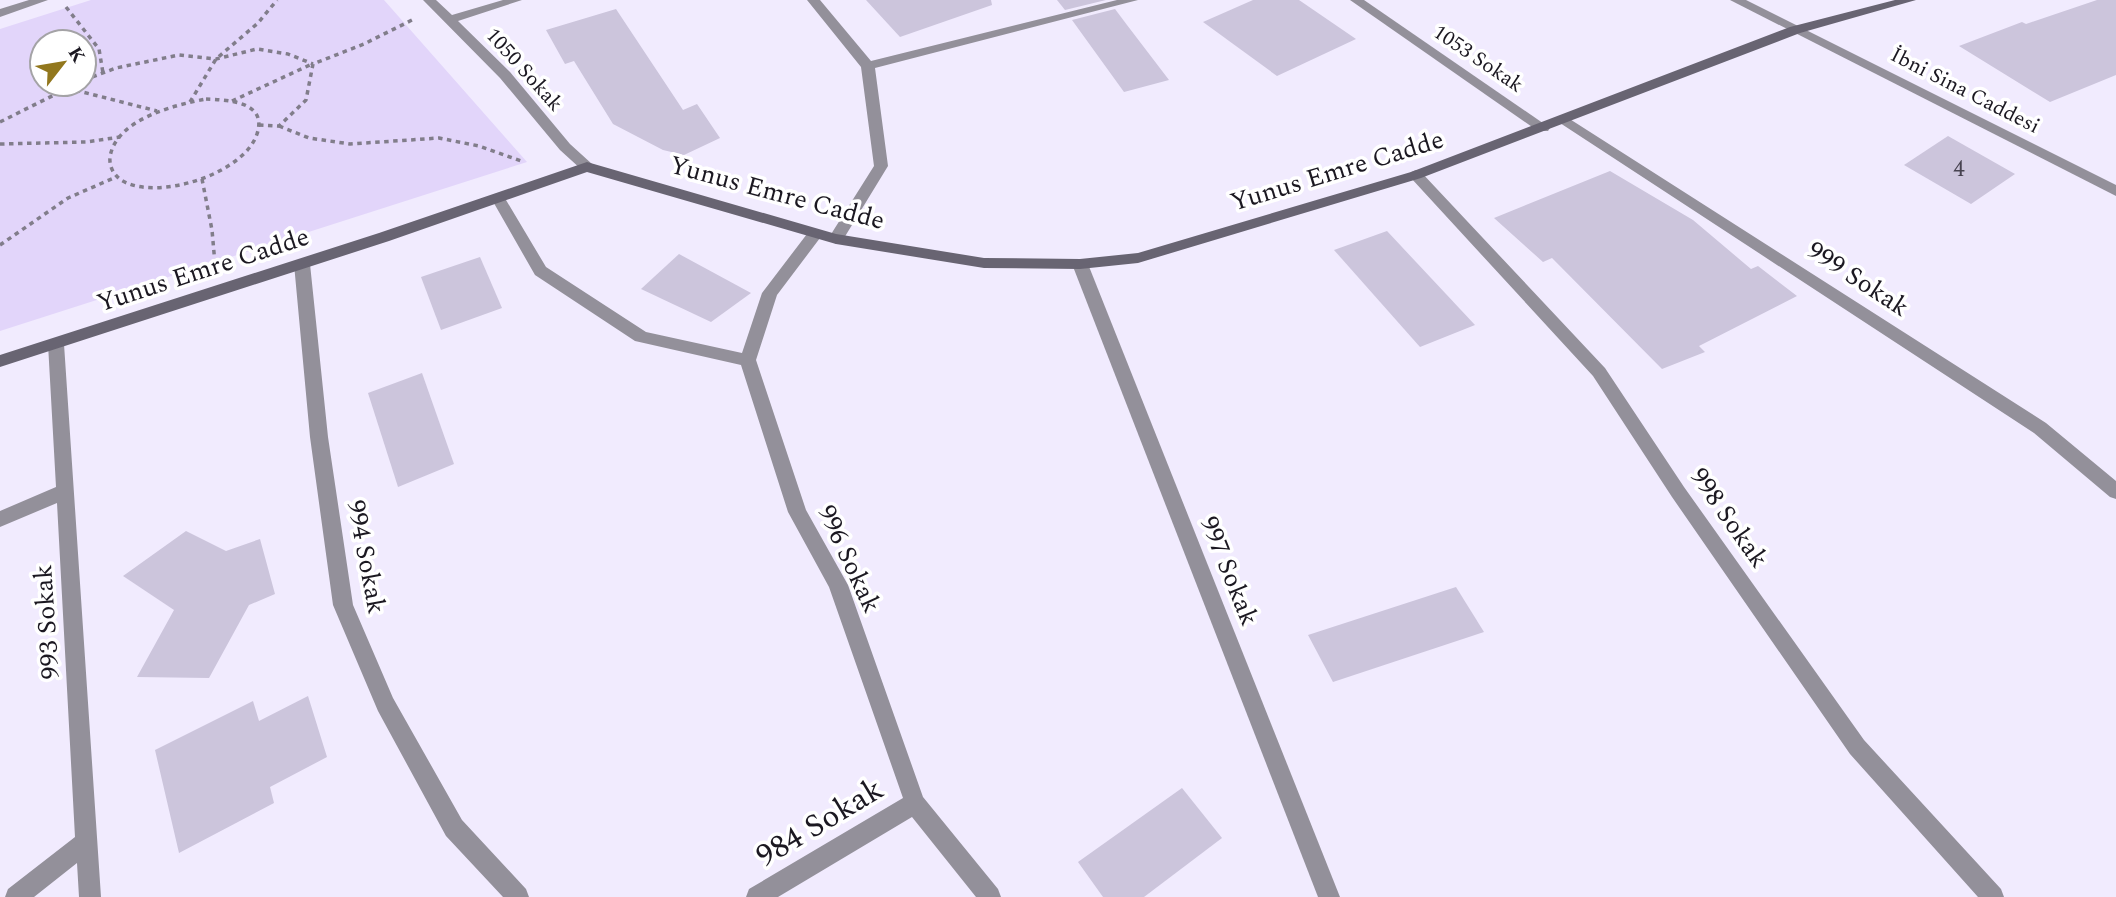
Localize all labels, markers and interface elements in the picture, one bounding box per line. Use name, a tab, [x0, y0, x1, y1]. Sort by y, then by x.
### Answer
street label: 1053 Sokak	[1426, 17, 1530, 101]
street label: 1050 Sokak	[477, 21, 571, 119]
north arrow	[28, 28, 98, 98]
street label: İbni Sina Caddesi	[1885, 40, 2045, 142]
text: K	[60, 41, 93, 69]
street label: Yunus Emre Cadde	[1225, 120, 1449, 222]
street label: Yunus Emre Cadde	[665, 145, 889, 241]
house number: 4	[1953, 152, 1965, 187]
street label: Yunus Emre Cadde	[92, 217, 314, 323]
street label: 999 Sokak	[1799, 231, 1917, 327]
street label: 998 Sokak	[1680, 459, 1778, 577]
street label: 994 Sokak	[335, 497, 397, 617]
street label: 996 Sokak	[807, 498, 891, 620]
street label: 997 Sokak	[1189, 510, 1269, 632]
street label: 993 Sokak	[23, 563, 71, 681]
street label: 984 Sokak	[747, 766, 893, 880]

